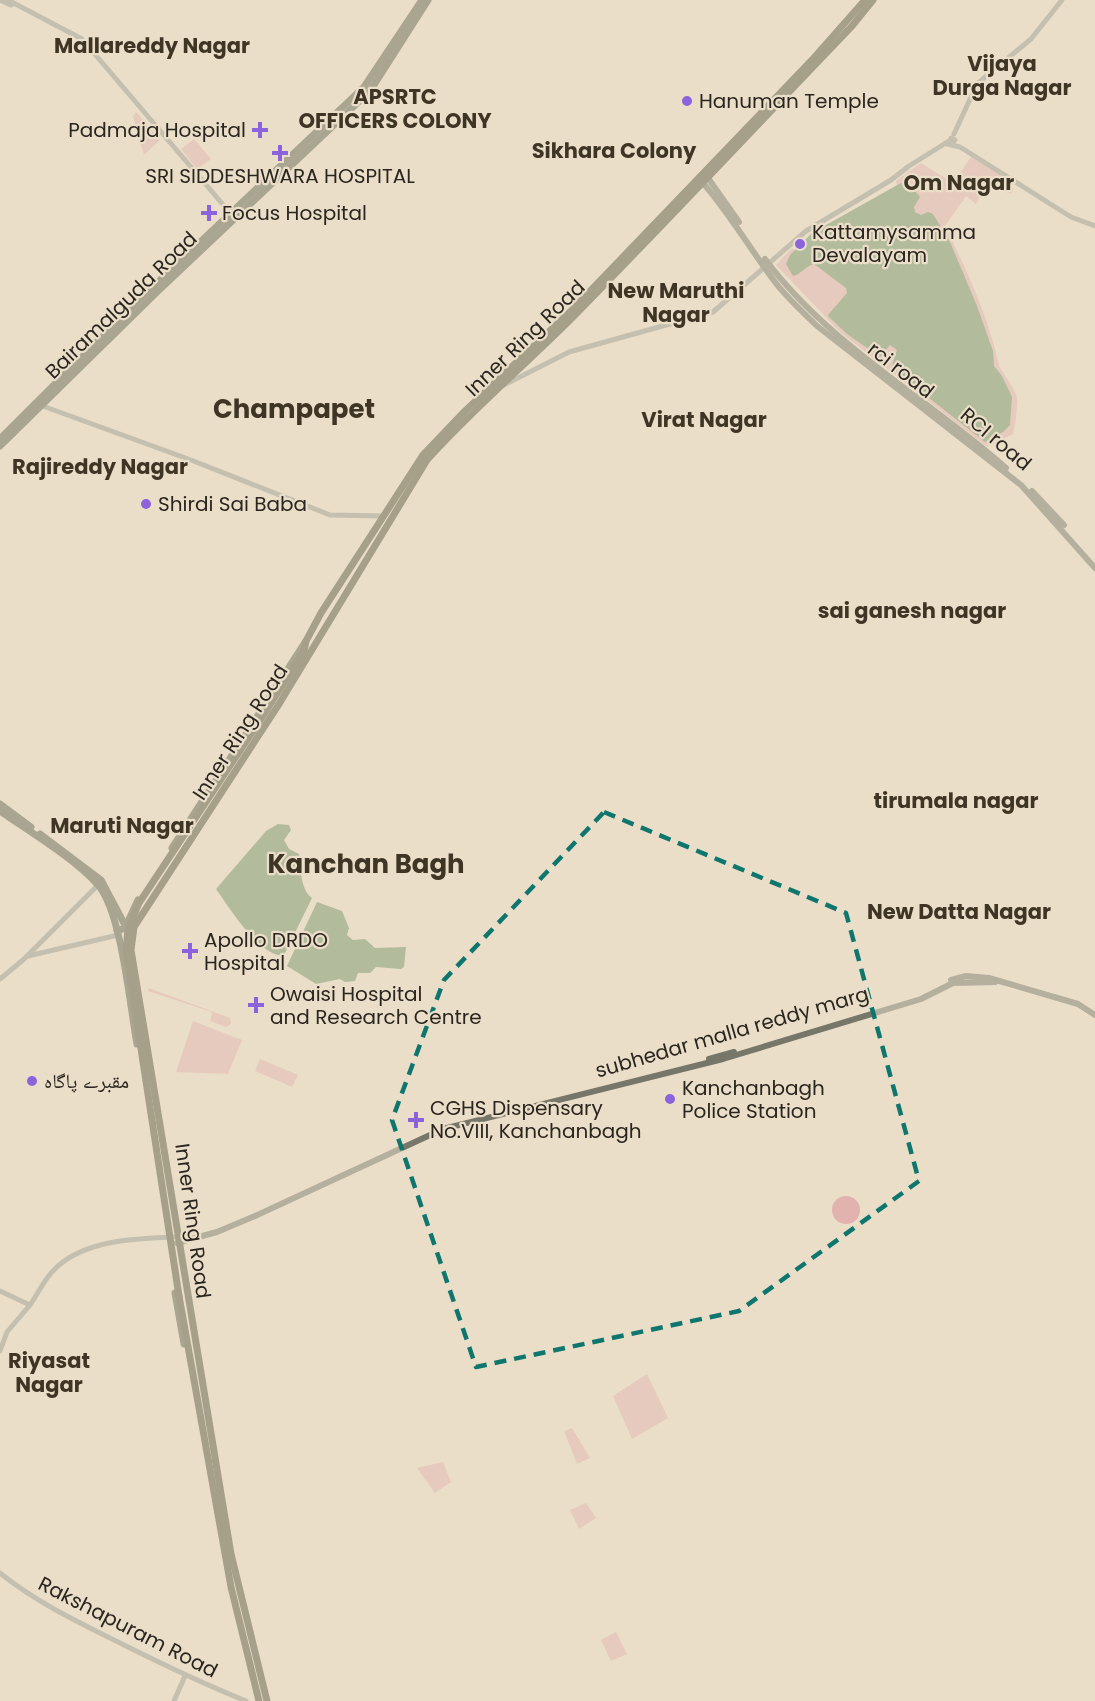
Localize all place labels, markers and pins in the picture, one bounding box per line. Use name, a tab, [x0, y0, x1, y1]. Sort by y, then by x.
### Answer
place label: Hanuman Temple	[699, 87, 879, 115]
marker: Hanuman Temple	[680, 94, 694, 108]
place label: Padmaja Hospital	[68, 116, 246, 144]
marker: Padmaja Hospital	[251, 121, 269, 139]
marker: SRI SIDDESHWARA HOSPITAL	[271, 144, 289, 162]
place label: SRI SIDDESHWARA HOSPITAL	[145, 162, 415, 190]
place label: Focus Hospital	[222, 199, 367, 227]
marker: Focus Hospital	[200, 204, 218, 222]
place label: Kattamysamma Devalayam	[812, 218, 976, 269]
marker: Kattamysamma Devalayam	[793, 237, 807, 251]
place label: Shirdi Sai Baba	[158, 490, 307, 518]
marker: Shirdi Sai Baba	[139, 497, 153, 511]
place label: Apollo DRDO Hospital	[204, 926, 328, 977]
marker: Apollo DRDO Hospital	[181, 942, 199, 960]
place label: Owaisi Hospital and Research Centre	[270, 980, 482, 1031]
marker: Owaisi Hospital and Research Centre	[247, 996, 265, 1014]
place label: مقبرے پاگاہ	[44, 1067, 129, 1095]
marker: مقبرے پاگاہ	[25, 1074, 39, 1088]
place label: Kanchanbagh Police Station	[682, 1074, 825, 1125]
marker: Kanchanbagh Police Station	[663, 1092, 677, 1106]
place label: CGHS Dispensary No.VIII, Kanchanbagh	[430, 1094, 642, 1145]
marker: CGHS Dispensary No.VIII, Kanchanbagh	[407, 1111, 425, 1129]

